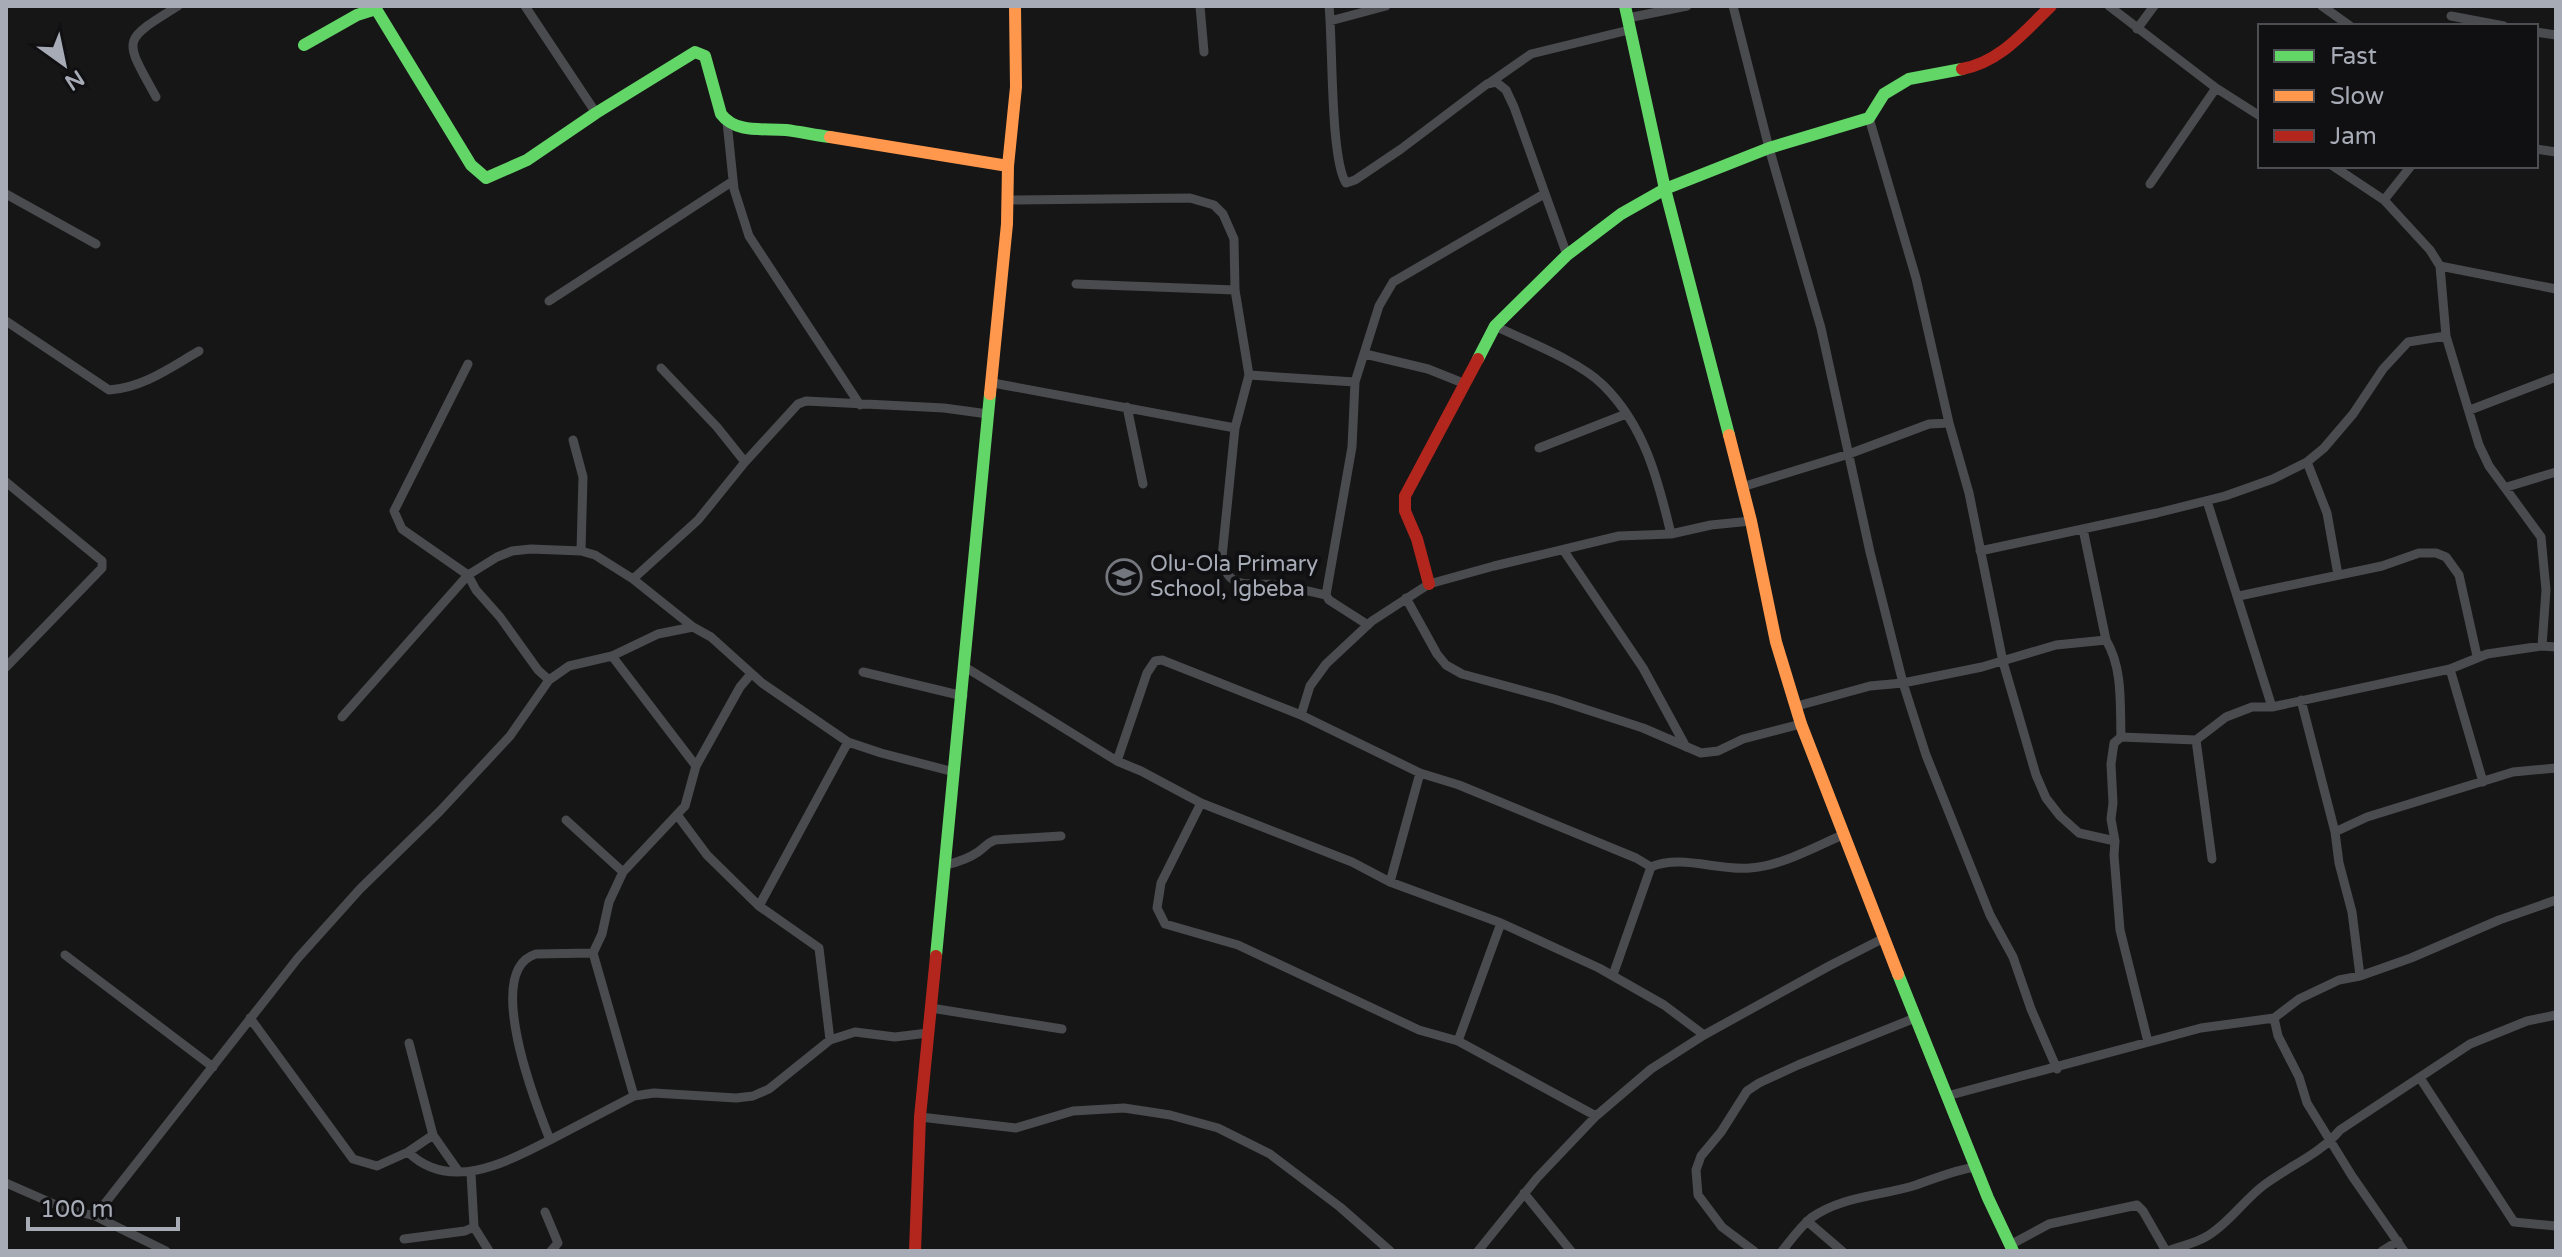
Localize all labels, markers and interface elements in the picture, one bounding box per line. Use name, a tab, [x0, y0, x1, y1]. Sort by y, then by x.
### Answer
north arrow	[24, 24, 104, 104]
legend	[2258, 24, 2538, 168]
text: Fast	[2330, 42, 2377, 71]
text: N	[60, 64, 89, 96]
text: Slow	[2330, 82, 2384, 111]
text: Jam	[2330, 122, 2377, 151]
place label: Olu-Ola Primary School, Igbeba	[1150, 551, 1318, 602]
school or university icon: Olu-Ola Primary School, Igbeba	[1105, 558, 1143, 596]
scale bar	[28, 1181, 178, 1231]
text: 100 m	[40, 1195, 114, 1224]

